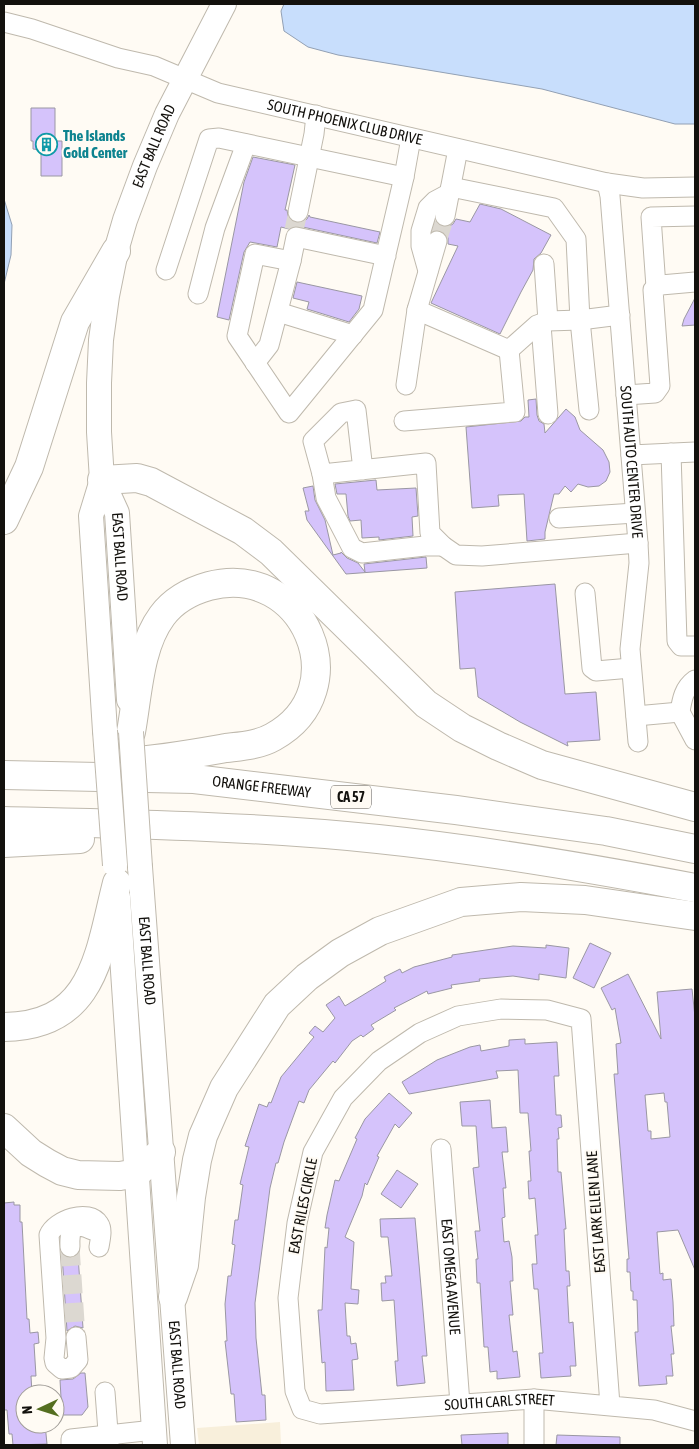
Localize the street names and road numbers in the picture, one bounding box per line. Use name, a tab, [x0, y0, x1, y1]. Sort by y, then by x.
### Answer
street label: SOUTH PHOENIX CLUB DRIVE	[266, 96, 424, 148]
street label: EAST BALL ROAD	[129, 101, 178, 190]
street label: SOUTH AUTO CENTER DRIVE	[617, 385, 647, 539]
street label: EAST BALL ROAD	[109, 512, 132, 601]
street label: ORANGE FREEWAY	[211, 772, 312, 801]
road number: CA 57	[331, 786, 371, 809]
street label: EAST BALL ROAD	[136, 916, 159, 1006]
street label: EAST LARK ELLEN LANE	[583, 1150, 608, 1274]
street label: EAST RILES CIRCLE	[285, 1156, 320, 1255]
street label: EAST OMEGA AVENUE	[438, 1218, 464, 1336]
street label: EAST BALL ROAD	[166, 1320, 189, 1409]
street label: SOUTH CARL STREET	[444, 1390, 556, 1413]

